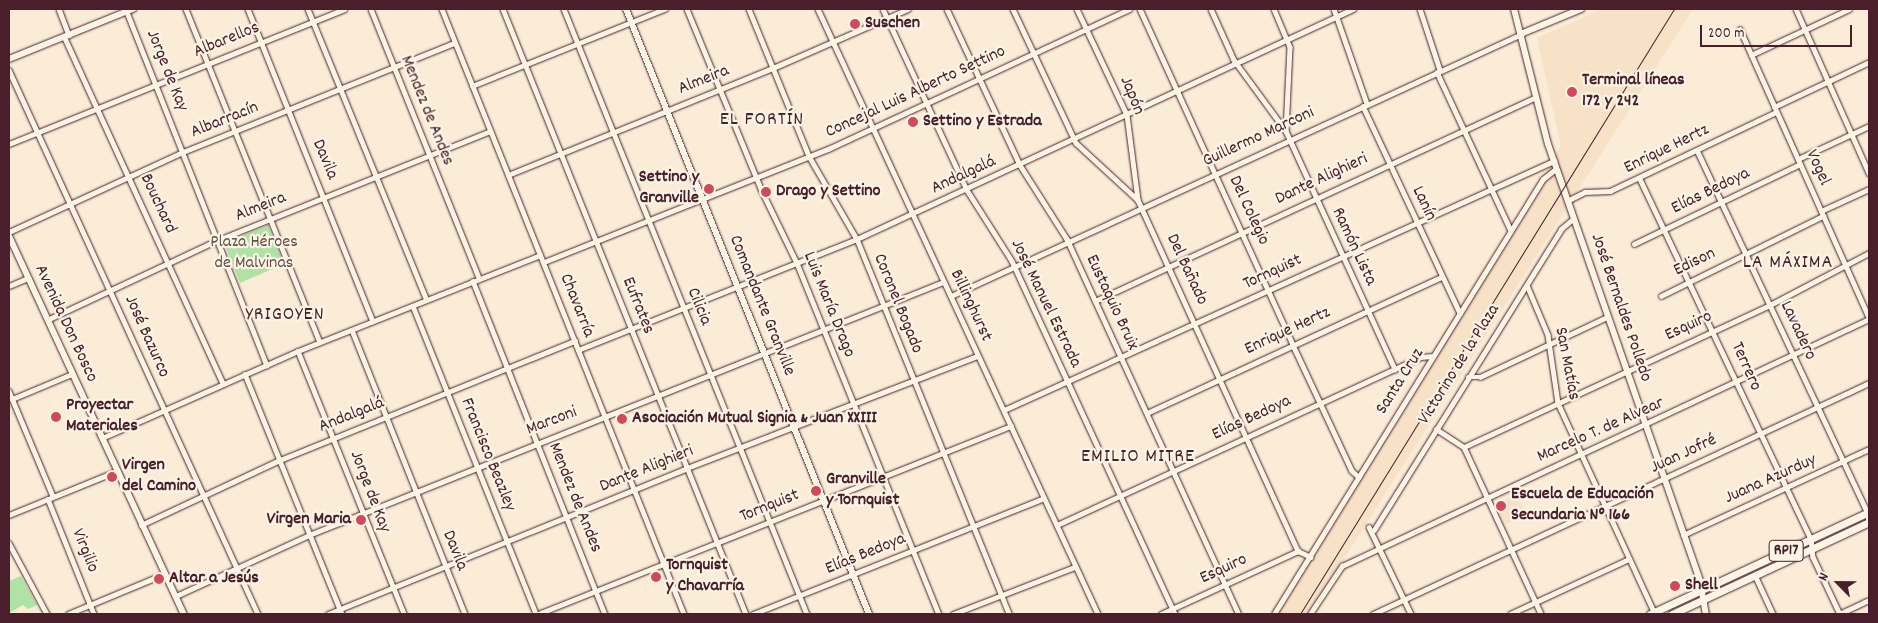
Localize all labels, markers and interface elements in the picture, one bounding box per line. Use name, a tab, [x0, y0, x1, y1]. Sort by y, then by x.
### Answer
place label: Suschen	[865, 13, 920, 35]
scale bar	[1703, 15, 1856, 47]
street label: Albarellos	[191, 18, 263, 64]
marker: Suschen	[849, 18, 861, 30]
text: 200 m	[1708, 23, 1745, 45]
street label: Jorge de Kay	[140, 27, 192, 115]
street label: Concejal Luis Alberto Settino	[823, 42, 1009, 144]
street label: Mendez de Andes	[394, 53, 458, 169]
street label: Almeira	[675, 61, 733, 101]
place label: Terminal líneas 172 y 242	[1582, 71, 1684, 114]
street label: Japón	[1114, 74, 1148, 118]
marker: Terminal líneas 172 y 242	[1566, 86, 1578, 98]
street label: Albarracín	[188, 98, 262, 144]
street label: Guillermo Marconi	[1200, 103, 1318, 173]
district label: EL FORTÍN	[719, 108, 805, 132]
place label: Settino y Estrada	[923, 111, 1042, 133]
marker: Settino y Estrada	[907, 116, 919, 128]
street label: Enrique Hertz	[1621, 120, 1713, 180]
street label: Davila	[306, 137, 342, 183]
street label: Vogel	[1800, 147, 1834, 189]
street label: Dante Alighieri	[1272, 149, 1372, 211]
street label: Andalgalá	[928, 152, 1000, 200]
street label: Elías Bedoya	[1668, 164, 1754, 220]
place label: Settino y Granville	[639, 168, 699, 210]
street label: Bouchard	[134, 171, 180, 237]
street label: Del Colegio	[1223, 173, 1273, 249]
place label: Drago y Settino	[776, 181, 881, 203]
marker: Settino y Granville	[703, 183, 715, 195]
street label: Lanín	[1406, 183, 1440, 225]
marker: Drago y Settino	[760, 186, 772, 198]
street label: Almeira	[232, 188, 290, 228]
street label: Ramón Lista	[1326, 205, 1380, 289]
street label: Del Bañado	[1160, 231, 1212, 309]
street label: José Bernaldes Polledo	[1584, 231, 1656, 385]
park label: Plaza Héroes de Malvinas	[210, 233, 298, 276]
street label: Comandante Granville	[723, 233, 799, 379]
street label: José Manuel Estrada	[1005, 236, 1085, 372]
street label: Edison	[1671, 244, 1719, 282]
street label: Luis María Drago	[797, 249, 859, 361]
street label: Tornquist	[1240, 250, 1306, 296]
street label: Coronel Bogado	[867, 251, 927, 357]
district label: LA MÁXIMA	[1742, 251, 1834, 275]
street label: Eustaquio Bruix	[1080, 252, 1142, 354]
street label: Avenida Don Bosco	[28, 262, 102, 386]
street label: Billinghurst	[944, 267, 996, 345]
street label: Chavarría	[554, 271, 598, 341]
street label: Eufrates	[616, 274, 658, 338]
street label: Cilicia	[681, 285, 715, 329]
street label: José Bazurco	[118, 293, 174, 381]
street label: Lavadero	[1774, 298, 1820, 364]
street label: Victorino de la Plaza	[1414, 301, 1506, 429]
district label: YRIGOYEN	[244, 303, 326, 327]
street label: Enrique Hertz	[1242, 303, 1334, 361]
street label: Esquiro	[1662, 307, 1716, 347]
street label: San Matías	[1548, 326, 1584, 402]
street label: Terrero	[1725, 339, 1765, 395]
street label: Santa Cruz	[1372, 345, 1430, 419]
street label: Elías Bedoya	[1209, 391, 1295, 447]
street label: Andalgalá	[316, 393, 388, 439]
street label: Marcelo T. de Alvear	[1534, 393, 1668, 469]
street label: Francisco Beazley	[454, 395, 520, 515]
place label: Proyectar Materiales	[66, 396, 138, 438]
street label: Marconi	[524, 403, 580, 441]
place label: Asociación Mutual Signia & Juan XXIII	[632, 408, 877, 430]
marker: Proyectar Materiales	[50, 411, 62, 423]
marker: Asociación Mutual Signia & Juan XXIII	[616, 413, 628, 425]
street label: Juan Jofré	[1647, 430, 1721, 480]
street label: Mendez de Andes	[542, 440, 606, 556]
street label: Dante Alighieri	[597, 441, 697, 499]
district label: EMILIO MITRE	[1079, 445, 1197, 469]
street label: Jorge de Kay	[344, 448, 394, 536]
street label: Juana Azurduy	[1722, 450, 1820, 510]
place label: Virgen del Camino	[122, 456, 196, 498]
place label: Granville y Tornquist	[826, 470, 899, 512]
marker: Virgen del Camino	[106, 471, 118, 483]
street label: Tornquist	[737, 485, 803, 529]
marker: Granville y Tornquist	[810, 485, 822, 497]
place label: Escuela de Educación Secundaria N° 166	[1511, 485, 1654, 528]
marker: Escuela de Educación Secundaria N° 166	[1495, 500, 1507, 512]
place label: Virgen Maria	[267, 509, 351, 531]
marker: Virgen Maria	[355, 514, 367, 526]
street label: Virgilio	[65, 526, 103, 576]
street label: Davila	[436, 528, 472, 574]
street label: Elías Bedoya	[823, 529, 909, 581]
road number: RP17	[1768, 538, 1804, 564]
street label: Esquiro	[1197, 550, 1251, 590]
place label: Tornquist y Chavarría	[666, 556, 744, 598]
north arrow	[1813, 558, 1863, 608]
place label: Altar a Jesús	[169, 568, 259, 590]
text: N	[1814, 570, 1835, 584]
marker: Tornquist y Chavarría	[650, 571, 662, 583]
marker: Altar a Jesús	[153, 573, 165, 585]
place label: Shell	[1685, 575, 1718, 597]
marker: Shell	[1669, 580, 1681, 592]

